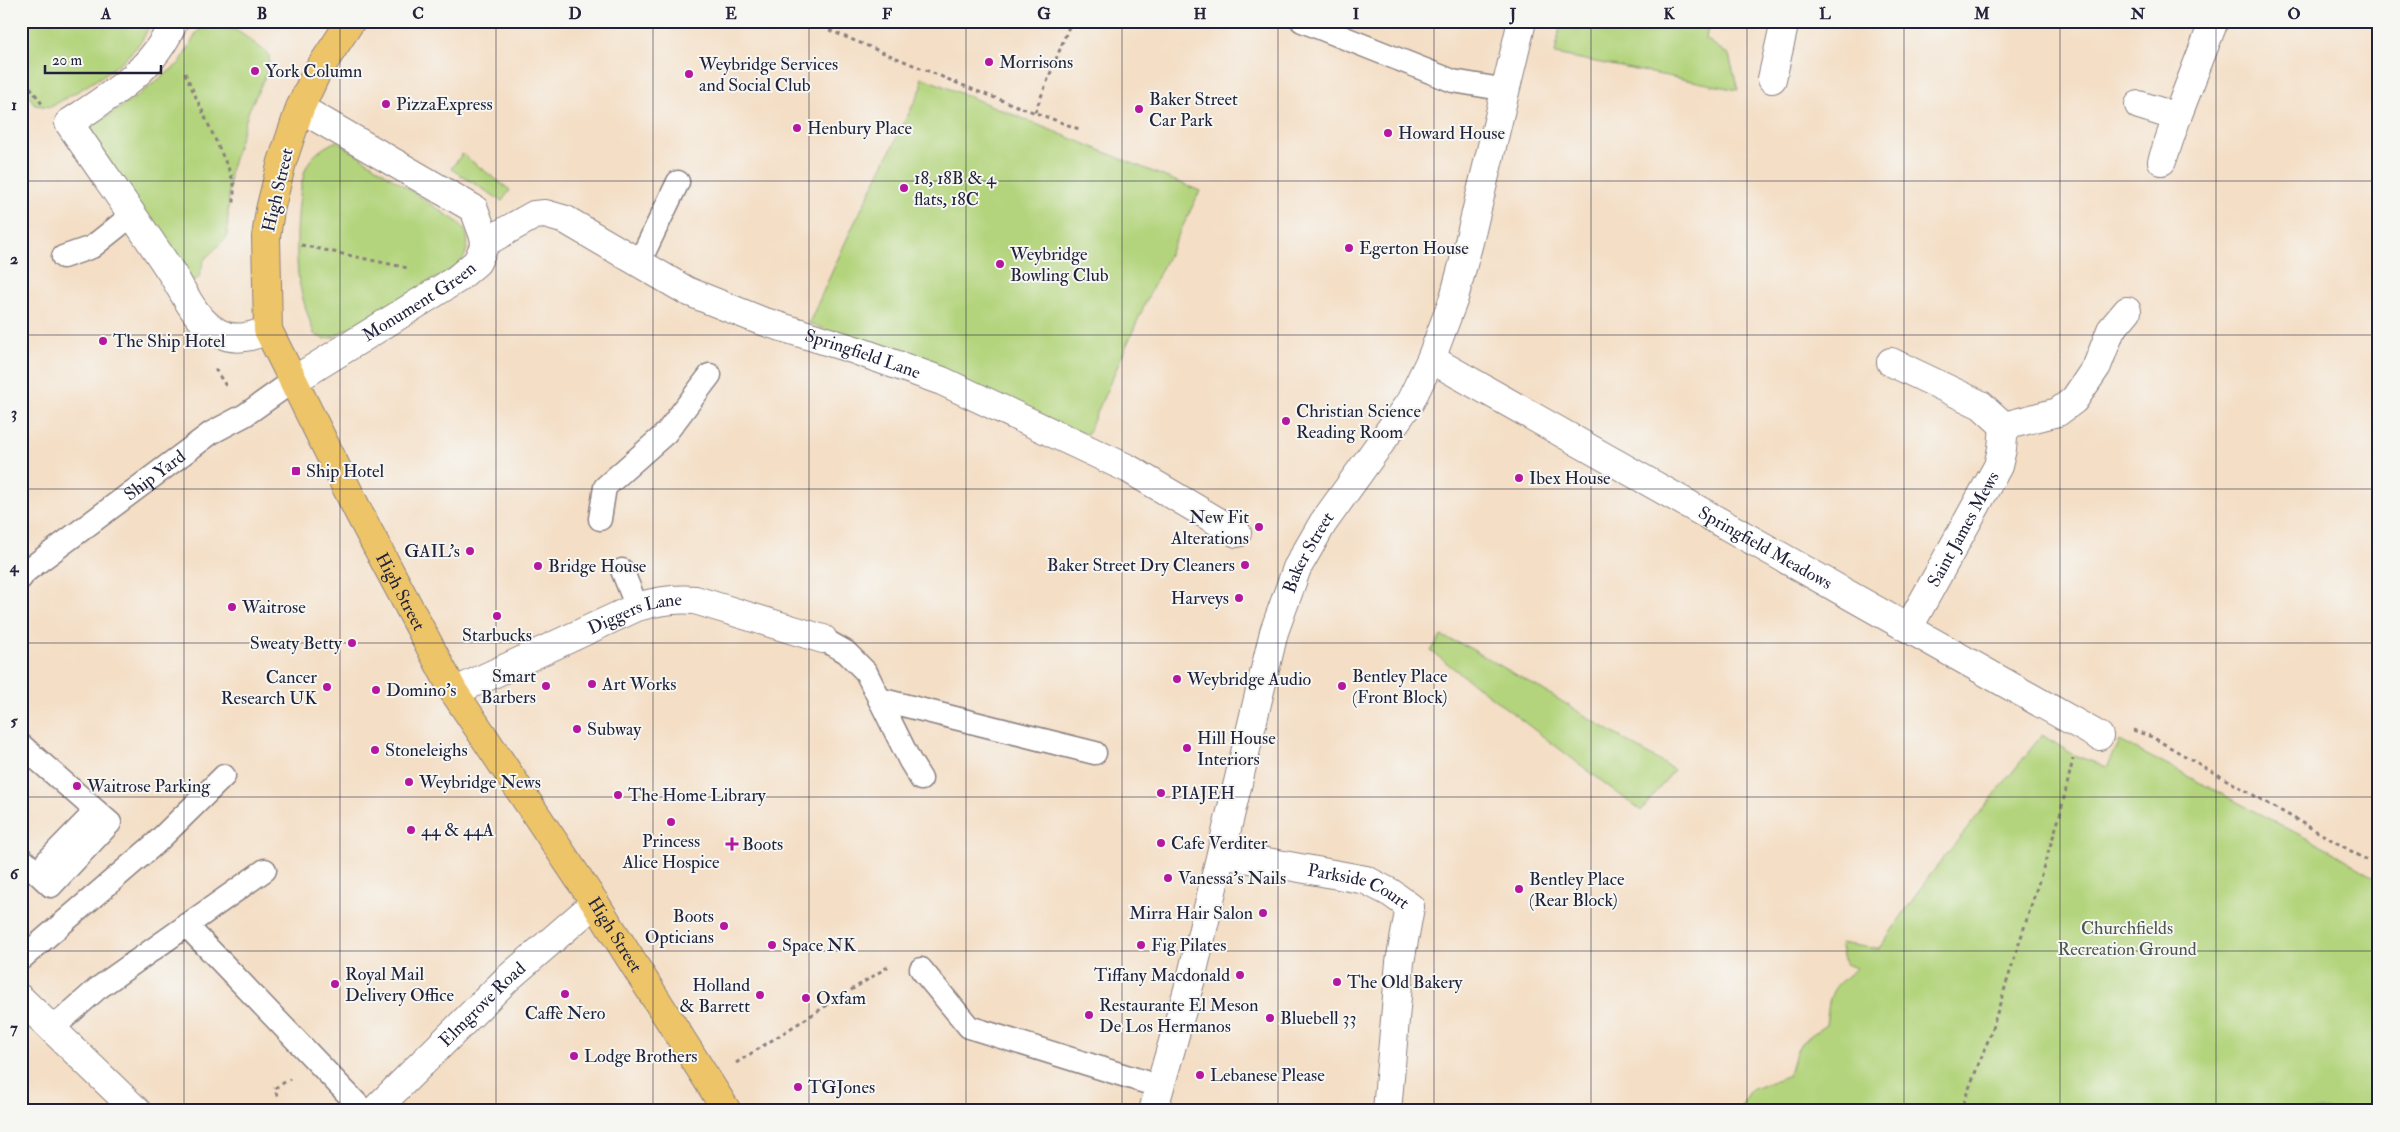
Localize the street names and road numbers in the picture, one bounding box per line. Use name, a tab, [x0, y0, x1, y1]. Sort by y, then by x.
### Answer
street label: High Street	[257, 146, 299, 234]
street label: Monument Green	[358, 257, 481, 347]
street label: Springfield Lane	[802, 324, 924, 384]
street label: Ship Yard	[119, 445, 190, 506]
street label: Saint James Mews	[1922, 467, 2004, 591]
street label: Springfield Meadows	[1694, 501, 1836, 595]
street label: Baker Street	[1277, 507, 1339, 596]
street label: High Street	[371, 549, 431, 635]
street label: Diggers Lane	[584, 588, 683, 640]
street label: Parkside Court	[1306, 858, 1414, 914]
street label: High Street	[583, 892, 648, 977]
street label: Elmgrove Road	[434, 957, 530, 1052]

